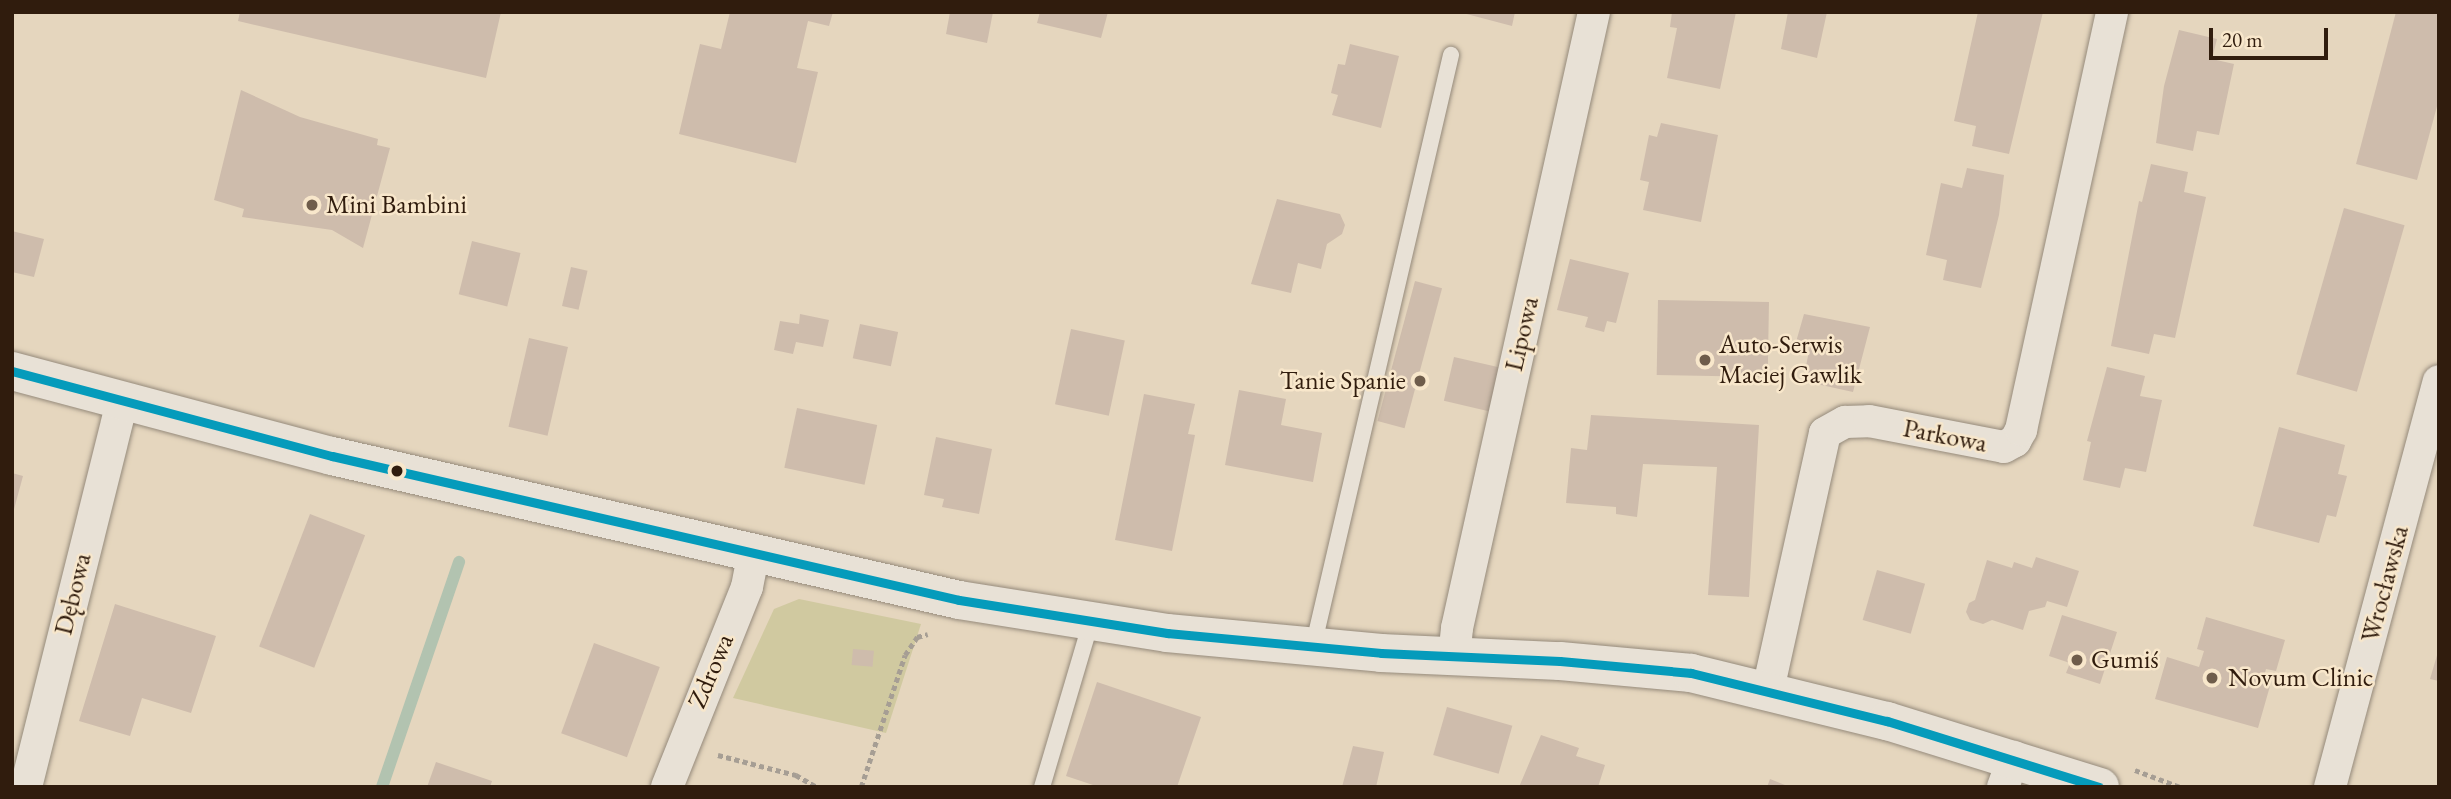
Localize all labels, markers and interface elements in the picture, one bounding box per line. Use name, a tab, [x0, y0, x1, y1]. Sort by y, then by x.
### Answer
scale bar	[2213, 14, 2332, 58]
text: 20 m	[2222, 26, 2263, 53]
place label: Mini Bambini	[326, 189, 467, 221]
marker: Mini Bambini	[304, 197, 320, 213]
street label: Lipowa	[1498, 294, 1546, 374]
place label: Auto-Serwis Maciej Gawlik	[1719, 329, 1862, 390]
marker: Auto-Serwis Maciej Gawlik	[1697, 352, 1713, 368]
place label: Tanie Spanie	[1280, 365, 1406, 397]
marker: Tanie Spanie	[1412, 373, 1428, 389]
street label: Parkowa	[1901, 413, 1989, 459]
unlabelled marker	[390, 464, 404, 478]
street label: Wrocławska	[2354, 522, 2416, 646]
street label: Dębowa	[48, 550, 98, 638]
street label: Zdrowa	[681, 629, 741, 713]
place label: Gumiś	[2091, 644, 2159, 676]
marker: Gumiś	[2069, 652, 2085, 668]
place label: Novum Clinic	[2228, 662, 2373, 694]
marker: Novum Clinic	[2202, 668, 2222, 688]

